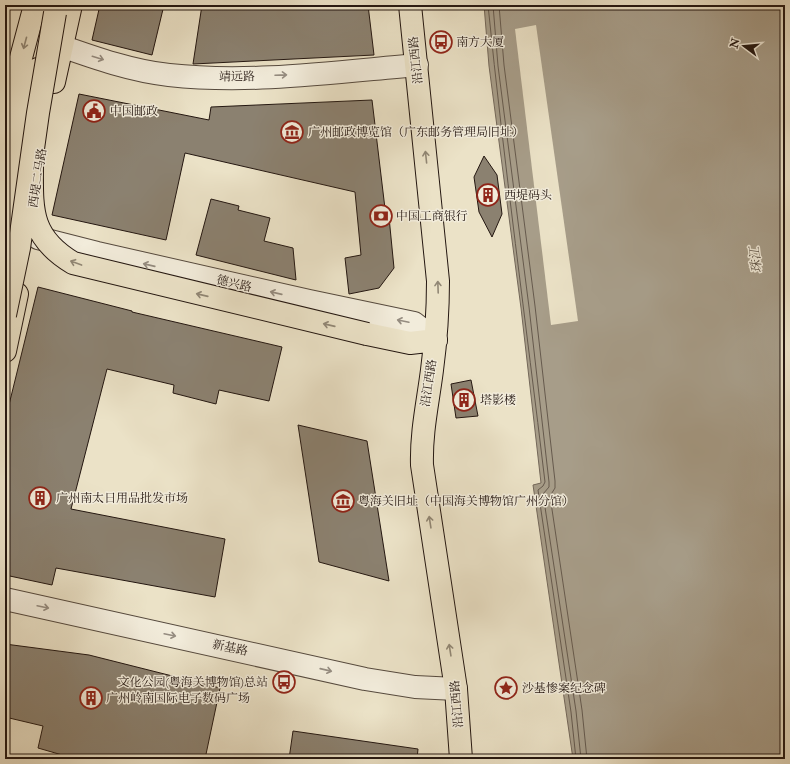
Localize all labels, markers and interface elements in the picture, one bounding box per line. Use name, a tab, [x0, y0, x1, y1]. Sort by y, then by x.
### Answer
north arrow	[724, 26, 764, 66]
bus stop icon: 南方大厦	[428, 29, 454, 55]
street label: 沿江西路	[406, 35, 426, 85]
place label: 南方大厦	[456, 35, 504, 50]
one-way arrow	[21, 36, 28, 49]
text: N	[727, 36, 743, 51]
one-way arrow	[91, 55, 104, 62]
street label: 靖远路	[219, 69, 255, 85]
one-way arrow	[274, 72, 287, 79]
public building icon: 中国邮政	[81, 98, 107, 124]
place label: 中国邮政	[110, 104, 158, 119]
museum icon: 广州邮政博览馆（广东邮务管理局旧址）	[279, 119, 305, 145]
place label: 广州邮政博览馆（广东邮务管理局旧址）	[308, 125, 524, 140]
street label: 西堤二马路	[26, 147, 50, 209]
one-way arrow	[422, 151, 429, 164]
building icon: 西堤码头	[475, 182, 501, 208]
place label: 西堤码头	[504, 188, 552, 203]
bank icon: 中国工商银行	[368, 203, 394, 229]
place label: 中国工商银行	[396, 209, 468, 224]
water label: 珠江	[746, 244, 766, 274]
one-way arrow	[71, 259, 83, 267]
one-way arrow	[143, 260, 156, 268]
street label: 德兴路	[215, 273, 253, 295]
one-way arrow	[434, 281, 442, 294]
one-way arrow	[269, 289, 282, 297]
one-way arrow	[196, 290, 209, 298]
one-way arrow	[397, 316, 410, 324]
one-way arrow	[323, 321, 336, 328]
street label: 沿江西路	[418, 358, 440, 408]
building icon: 塔影楼	[451, 387, 477, 413]
place label: 塔影楼	[480, 393, 516, 408]
building icon: 广州南太日用品批发市场	[27, 485, 53, 511]
museum icon: 粤海关旧址（中国海关博物馆广州分馆）	[330, 488, 356, 514]
place label: 广州南太日用品批发市场	[56, 491, 188, 506]
place label: 粤海关旧址（中国海关博物馆广州分馆）	[358, 494, 574, 509]
one-way arrow	[426, 516, 434, 529]
one-way arrow	[36, 604, 49, 612]
one-way arrow	[163, 632, 176, 640]
street label: 新基路	[211, 637, 249, 659]
one-way arrow	[446, 644, 454, 657]
one-way arrow	[319, 666, 332, 674]
bus stop icon: 文化公园(粤海关博物馆)总站	[271, 669, 297, 695]
place label: 文化公园(粤海关博物馆)总站	[117, 675, 268, 690]
place icon: 沙基惨案纪念碑	[493, 675, 519, 701]
street label: 沿江西路	[447, 679, 467, 729]
place label: 沙基惨案纪念碑	[522, 681, 606, 696]
building icon: 广州岭南国际电子数码广场	[78, 685, 104, 711]
place label: 广州岭南国际电子数码广场	[106, 691, 250, 706]

